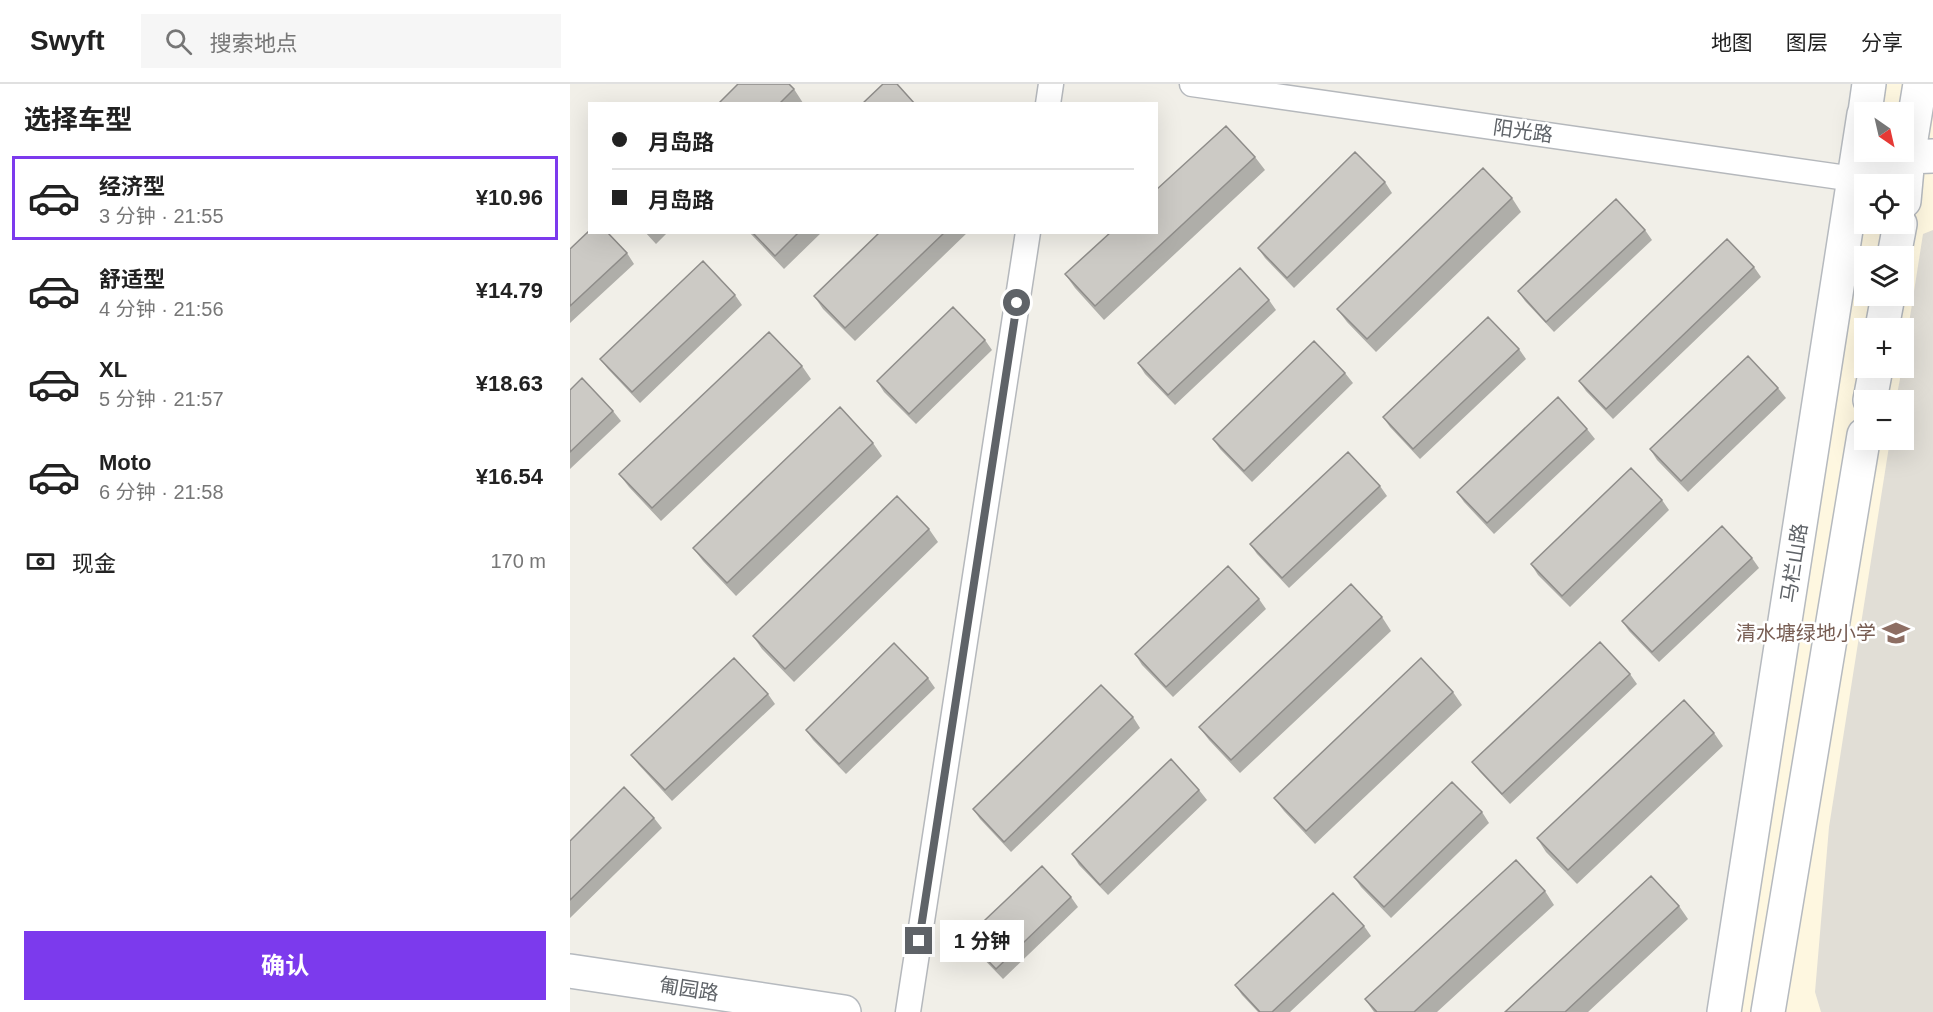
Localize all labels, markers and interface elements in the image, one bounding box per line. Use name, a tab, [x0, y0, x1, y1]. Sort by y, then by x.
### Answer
search box	[141, 14, 561, 68]
text: Swyft	[30, 25, 105, 56]
icon: search	[162, 25, 195, 58]
text: 搜索地点	[210, 31, 298, 56]
text: 地图	[1711, 31, 1753, 54]
text: 图层	[1786, 31, 1828, 54]
text: 分享	[1861, 31, 1903, 54]
north arrow	[1854, 102, 1914, 162]
map controls	[1854, 102, 1914, 450]
text: 选择车型	[24, 105, 132, 135]
street label: 阳光路	[1492, 116, 1554, 146]
text: 月岛路	[648, 130, 714, 155]
icon: car	[27, 171, 81, 225]
text: 经济型	[99, 174, 165, 199]
button: locate	[1854, 174, 1914, 234]
text: ¥10.96	[476, 185, 543, 210]
text: 月岛路	[648, 188, 714, 213]
text: 3 分钟 · 21:55	[99, 205, 224, 227]
button: layers	[1854, 246, 1914, 306]
icon: car	[27, 264, 81, 318]
text: 舒适型	[99, 267, 165, 292]
text: ¥14.79	[476, 278, 543, 303]
route start	[1003, 289, 1030, 316]
text: 4 分钟 · 21:56	[99, 298, 224, 320]
button: +	[1854, 318, 1914, 378]
icon: car	[27, 357, 81, 411]
text: XL	[99, 357, 127, 382]
text: ¥18.63	[476, 371, 543, 396]
text: 5 分钟 · 21:57	[99, 388, 224, 410]
button: −	[1854, 390, 1914, 450]
icon: car	[27, 450, 81, 504]
text: Moto	[99, 450, 152, 475]
text: ¥16.54	[476, 464, 543, 489]
text: 6 分钟 · 21:58	[99, 481, 224, 503]
street label: 马栏山路	[1777, 522, 1811, 604]
icon: cash	[24, 545, 57, 578]
text: 170 m	[490, 550, 546, 572]
text: 现金	[72, 551, 116, 576]
school or university icon: 清水塘绿地小学	[1881, 618, 1911, 648]
place label: 清水塘绿地小学	[1736, 622, 1876, 644]
callout: 1 分钟	[940, 920, 1024, 962]
route end	[905, 927, 932, 954]
text: 1 分钟	[954, 930, 1010, 952]
button: 确认	[24, 931, 546, 1000]
street label: 匍园路	[658, 973, 720, 1005]

